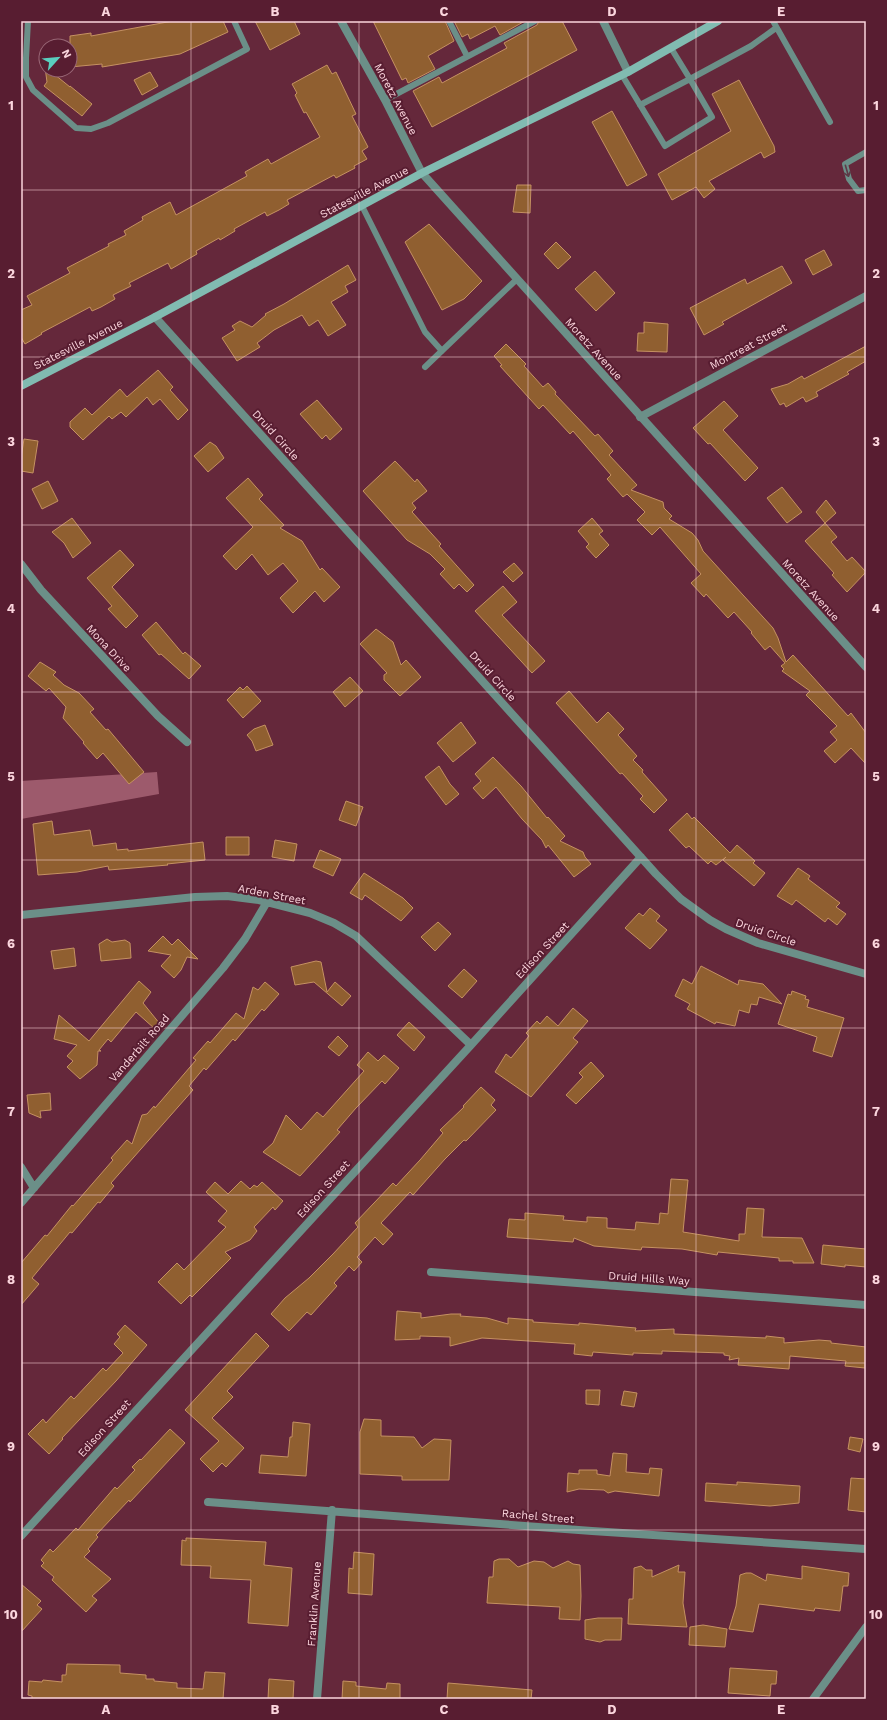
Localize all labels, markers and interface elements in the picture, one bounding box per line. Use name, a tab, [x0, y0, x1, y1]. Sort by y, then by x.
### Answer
text: A	[102, 4, 111, 19]
text: B	[271, 4, 280, 19]
text: C	[440, 4, 449, 19]
text: D	[607, 4, 617, 19]
text: E	[777, 4, 785, 19]
north arrow	[38, 38, 78, 78]
text: N	[59, 47, 74, 60]
street label: Moretz Avenue	[371, 61, 420, 137]
text: 1	[8, 98, 14, 113]
text: 1	[873, 98, 879, 113]
street label: Statesville Avenue	[318, 164, 411, 221]
one-way arrow	[844, 164, 851, 177]
text: 2	[7, 266, 15, 281]
text: 2	[872, 266, 880, 281]
street label: Statesville Avenue	[32, 316, 125, 373]
street label: Moretz Avenue	[562, 316, 625, 383]
street label: Montreat Street	[707, 320, 789, 372]
street label: Druid Circle	[250, 407, 302, 463]
text: 3	[7, 434, 15, 449]
text: 3	[872, 434, 880, 449]
street label: Moretz Avenue	[779, 557, 842, 624]
text: 4	[7, 601, 16, 616]
text: 4	[872, 601, 881, 616]
street label: Mona Drive	[83, 622, 134, 675]
street label: Druid Circle	[467, 648, 519, 704]
text: 5	[7, 769, 15, 784]
text: 5	[872, 769, 880, 784]
street label: Arden Street	[237, 882, 307, 907]
street label: Druid Circle	[734, 916, 798, 949]
street label: Edison Street	[513, 919, 572, 981]
text: 6	[7, 936, 15, 951]
text: 6	[872, 936, 880, 951]
street label: Vanderbilt Road	[106, 1012, 172, 1085]
text: 7	[7, 1104, 15, 1119]
text: 7	[872, 1104, 880, 1119]
street label: Edison Street	[294, 1158, 353, 1221]
street label: Druid Hills Way	[608, 1269, 690, 1288]
text: 8	[7, 1272, 15, 1287]
text: 8	[872, 1272, 880, 1287]
street label: Edison Street	[75, 1397, 134, 1460]
text: 9	[7, 1439, 15, 1454]
text: 9	[872, 1439, 880, 1454]
street label: Rachel Street	[501, 1507, 575, 1526]
street label: Franklin Avenue	[305, 1561, 324, 1647]
text: 10	[4, 1607, 18, 1622]
text: 10	[869, 1607, 883, 1622]
text: A	[102, 1702, 111, 1717]
text: B	[271, 1702, 280, 1717]
text: C	[440, 1702, 449, 1717]
text: D	[607, 1702, 617, 1717]
text: E	[777, 1702, 785, 1717]

